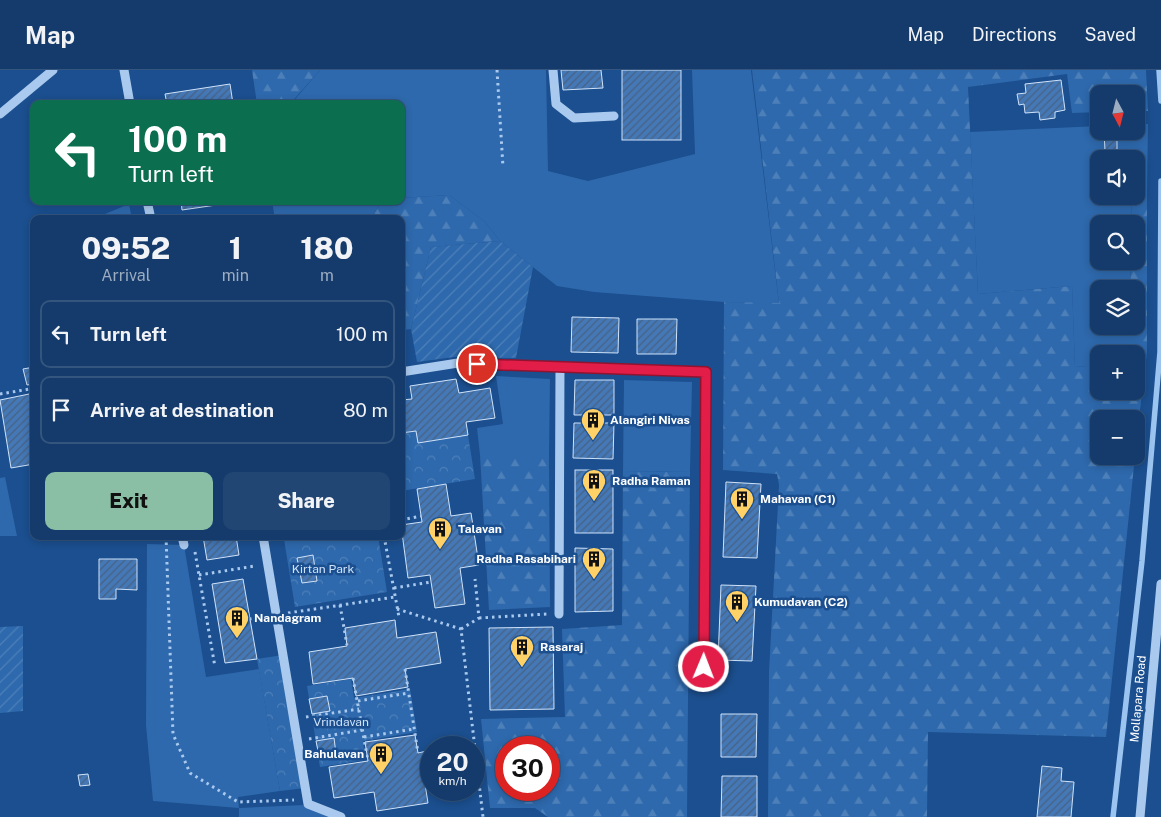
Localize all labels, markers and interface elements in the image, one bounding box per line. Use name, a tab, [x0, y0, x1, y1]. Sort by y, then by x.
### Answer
text: Map	[25, 21, 75, 49]
text: Map	[907, 24, 944, 45]
text: Directions	[972, 24, 1057, 45]
text: Saved	[1085, 24, 1136, 45]
north arrow	[1090, 85, 1145, 140]
map controls	[1090, 85, 1145, 465]
text: 100 m	[128, 119, 227, 160]
icon: left	[45, 120, 110, 185]
button: sound	[1090, 150, 1145, 205]
text: Turn left	[128, 161, 214, 187]
button: search	[1090, 215, 1145, 270]
text: 09:52	[81, 230, 170, 266]
text: 1	[229, 230, 242, 266]
text: 180	[300, 230, 354, 266]
text: Arrival	[101, 266, 151, 285]
text: min	[222, 266, 249, 285]
text: m	[320, 266, 334, 285]
button: layers	[1090, 280, 1145, 335]
icon: left	[47, 320, 75, 348]
text: Turn left	[90, 323, 167, 345]
text: 100 m	[336, 323, 388, 345]
pin	[456, 343, 498, 385]
button: +	[1090, 345, 1145, 400]
icon: arrive	[463, 350, 491, 378]
icon: arrive	[47, 396, 75, 424]
text: Arrive at destination	[90, 399, 274, 421]
text: 80 m	[343, 399, 388, 421]
building icon: Alangiri Nivas	[580, 407, 606, 441]
button: −	[1090, 410, 1145, 465]
place label: Alangiri Nivas	[610, 413, 690, 427]
building icon: Radha Raman	[581, 468, 607, 502]
button: Exit	[45, 472, 213, 530]
button: Share	[223, 472, 390, 530]
place label: Radha Raman	[612, 474, 691, 488]
building icon: Mahavan (C1)	[729, 486, 755, 520]
place label: Mahavan (C1)	[760, 492, 836, 506]
building icon: Talavan	[427, 516, 453, 550]
place label: Talavan	[458, 522, 502, 536]
building icon: Radha Rasabihari	[581, 546, 607, 580]
place label: Radha Rasabihari	[476, 552, 576, 566]
park label: Kirtan Park	[292, 562, 354, 576]
building icon: Kumudavan (C2)	[724, 589, 750, 623]
place label: Kumudavan (C2)	[754, 595, 848, 609]
building icon: Nandagram	[224, 605, 250, 639]
place label: Nandagram	[254, 611, 322, 625]
building icon: Rasaraj	[509, 634, 535, 668]
place label: Rasaraj	[540, 640, 583, 654]
position arrow	[677, 640, 729, 692]
street label: Mollapara Road	[1127, 655, 1149, 743]
park label: Vrindavan	[313, 715, 369, 729]
speed limit sign: 30	[495, 736, 560, 801]
building icon: Bahulavan	[368, 741, 394, 775]
place label: Bahulavan	[304, 747, 364, 761]
text: 20	[437, 747, 469, 777]
text: km/h	[438, 774, 467, 788]

